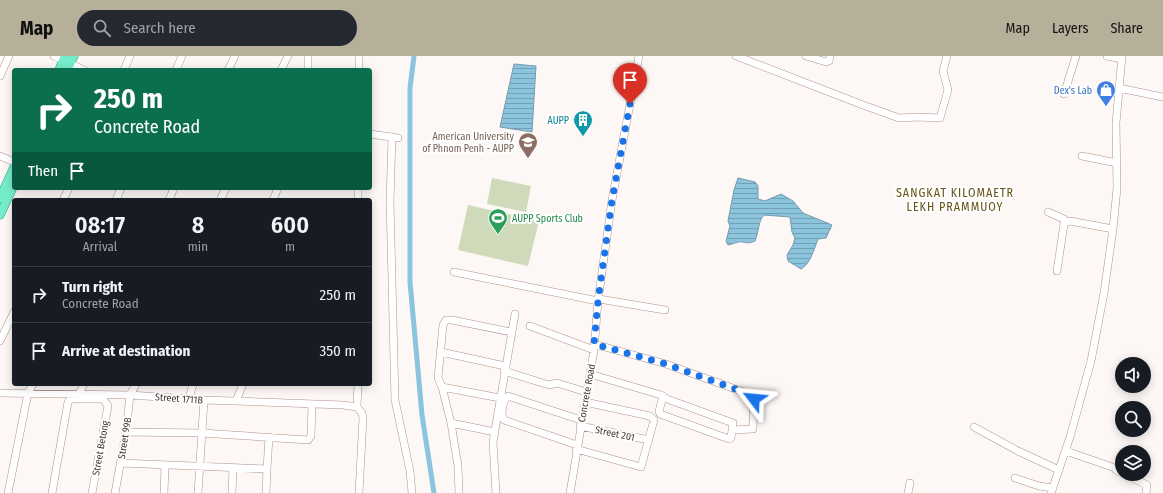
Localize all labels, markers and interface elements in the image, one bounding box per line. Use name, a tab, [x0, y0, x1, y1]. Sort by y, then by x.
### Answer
search box	[77, 10, 357, 46]
text: Map	[20, 17, 53, 40]
icon: search	[91, 17, 113, 39]
text: Search here	[123, 19, 196, 37]
text: Map	[1006, 20, 1030, 37]
text: Layers	[1052, 20, 1088, 37]
text: Share	[1110, 20, 1143, 37]
pin	[613, 63, 647, 104]
icon: arrive	[619, 69, 641, 91]
shop icon: Dex's Lab	[1095, 79, 1117, 107]
text: 250 m	[94, 82, 163, 115]
icon: right	[28, 84, 80, 136]
place label: Dex's Lab	[1054, 85, 1092, 97]
building icon: AUPP	[572, 109, 594, 137]
place label: AUPP	[548, 115, 569, 127]
text: Concrete Road	[94, 116, 200, 138]
place label: American University of Phnom Penh - AUPP	[422, 131, 515, 155]
school or university icon: American University of Phnom Penh - AUPP	[517, 131, 539, 159]
icon: arrive	[66, 160, 88, 182]
text: Then	[28, 162, 58, 180]
district label: SANGKAT KILOMAETR LEKH PRAMMUOY	[896, 186, 1014, 214]
sports icon: AUPP Sports Club	[487, 207, 509, 235]
text: 08:17	[75, 211, 125, 239]
text: 8	[192, 211, 204, 239]
text: 600	[271, 211, 309, 239]
place label: AUPP Sports Club	[512, 213, 583, 225]
text: Arrival	[83, 239, 117, 254]
text: min	[188, 239, 208, 254]
text: m	[285, 239, 295, 254]
text: Turn right	[62, 278, 123, 296]
icon: right	[28, 284, 50, 306]
text: 250 m	[320, 286, 356, 304]
text: Concrete Road	[62, 296, 139, 311]
icon: arrive	[28, 340, 50, 362]
text: Arrive at destination	[62, 342, 190, 360]
text: 350 m	[319, 342, 356, 360]
map controls	[1115, 357, 1151, 481]
button: sound	[1115, 357, 1151, 393]
street label: Concrete Road	[576, 363, 598, 423]
position arrow	[733, 378, 775, 420]
street label: Street 1711B	[155, 391, 204, 407]
button: search	[1115, 401, 1151, 437]
street label: Street 99B	[116, 416, 134, 460]
street label: Street Betong	[90, 419, 112, 477]
street label: Street 201	[594, 424, 636, 444]
button: layers	[1115, 445, 1151, 481]

